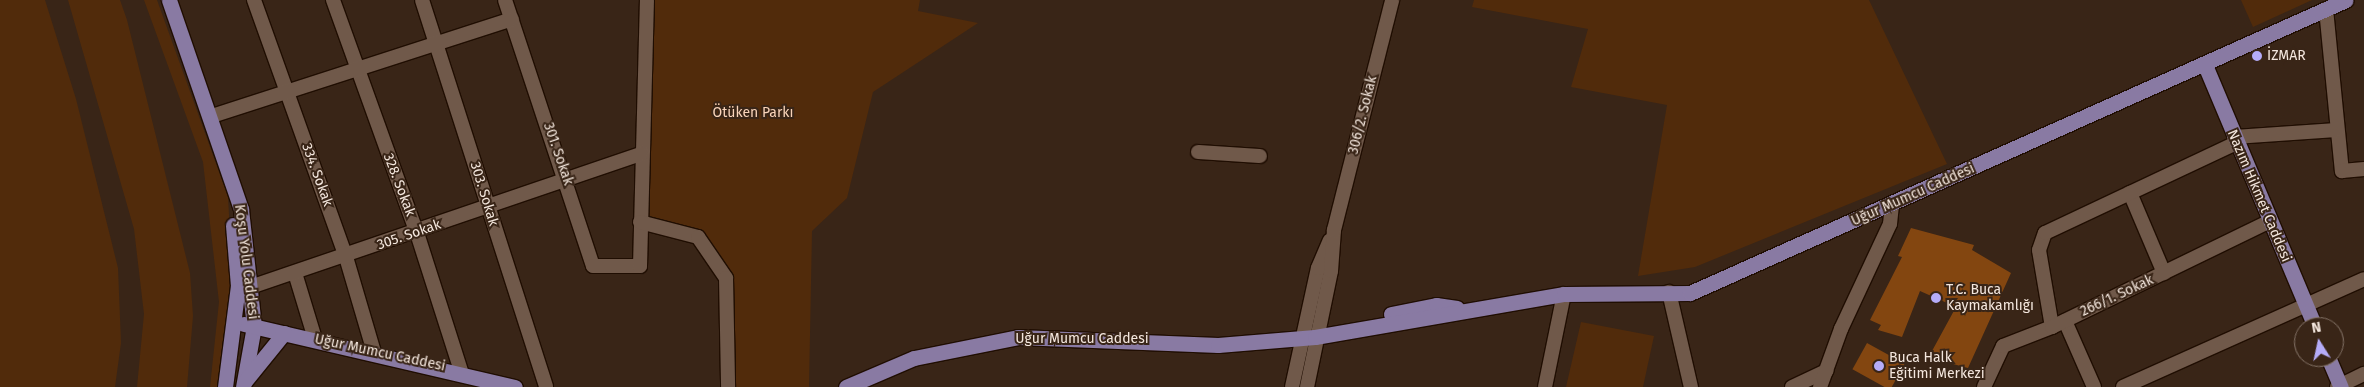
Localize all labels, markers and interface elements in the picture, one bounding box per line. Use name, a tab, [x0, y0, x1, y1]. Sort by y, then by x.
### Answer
place label: İZMAR	[2267, 48, 2306, 64]
marker: İZMAR	[2251, 50, 2263, 62]
street label: 306/2. Sokak	[1345, 74, 1381, 156]
park label: Ötüken Parkı	[713, 105, 793, 121]
street label: 301. Sokak	[539, 120, 577, 188]
street label: Nazım Hikmet Caddesi	[2223, 127, 2295, 265]
street label: 334. Sokak	[298, 141, 336, 209]
street label: 328. Sokak	[379, 151, 419, 219]
street label: 303. Sokak	[466, 160, 502, 228]
street label: Uğur Mumcu Caddesi	[1849, 160, 1977, 230]
street label: Koşu Yolu Caddesi	[231, 204, 261, 320]
street label: 305. Sokak	[375, 216, 443, 254]
street label: 266/1. Sokak	[2078, 272, 2156, 320]
place label: T.C. Buca Kaymakamlığı	[1946, 282, 2034, 314]
marker: T.C. Buca Kaymakamlığı	[1930, 292, 1942, 304]
north arrow	[2294, 317, 2344, 367]
text: N	[2310, 319, 2323, 337]
street label: Uğur Mumcu Caddesi	[313, 331, 447, 375]
street label: Uğur Mumcu Caddesi	[1015, 331, 1149, 347]
place label: Buca Halk Eğitimi Merkezi	[1889, 350, 1985, 382]
marker: Buca Halk Eğitimi Merkezi	[1873, 360, 1885, 372]

